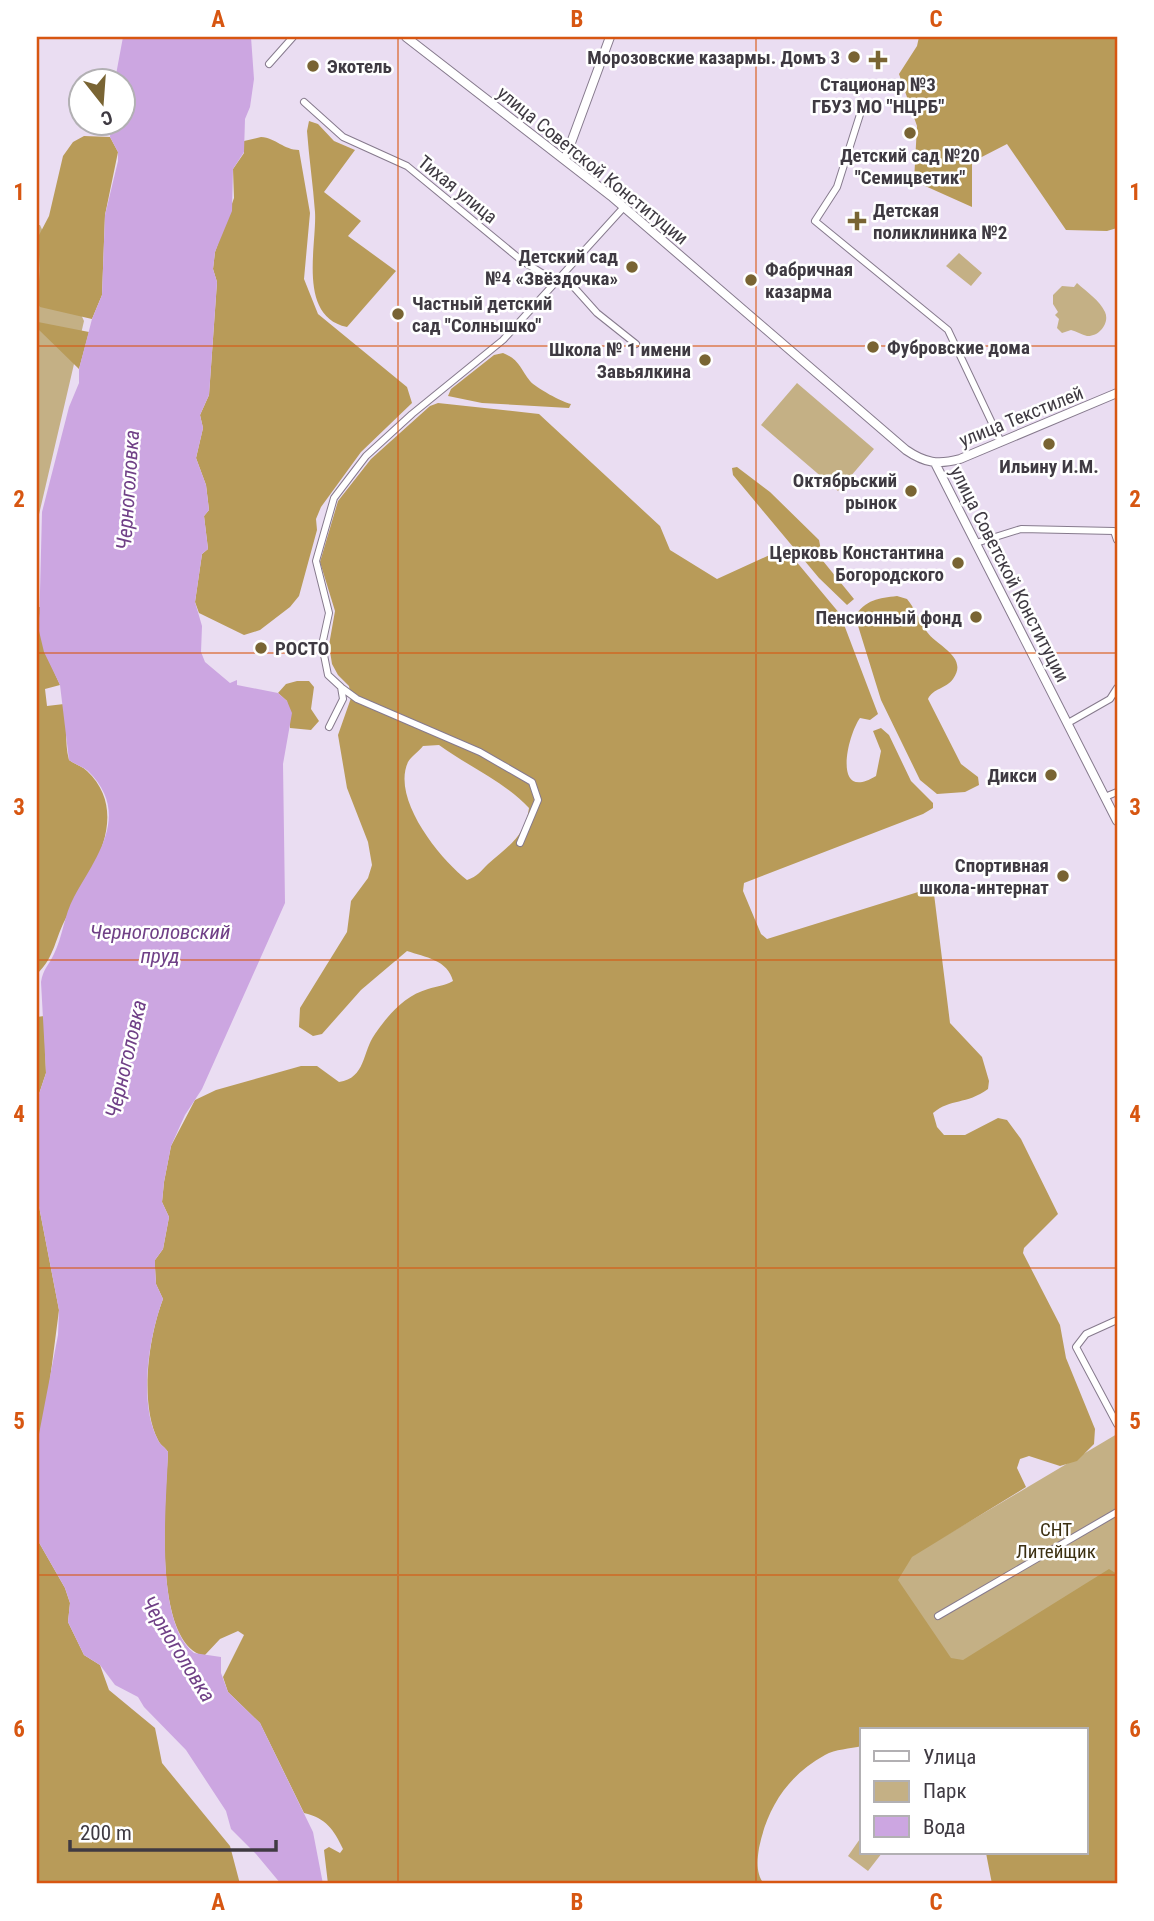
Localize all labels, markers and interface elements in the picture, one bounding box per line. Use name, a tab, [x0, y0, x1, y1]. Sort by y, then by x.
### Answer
text: A	[211, 6, 225, 33]
text: B	[571, 6, 583, 33]
text: C	[929, 6, 943, 33]
place label: Морозовские казармы. Домъ 3	[587, 46, 840, 69]
marker: Морозовские казармы. Домъ 3	[846, 49, 862, 65]
marker: Стационар №3 ГБУЗ МО "НЦРБ"	[868, 50, 888, 70]
place label: Экотель	[327, 55, 392, 78]
marker: Экотель	[305, 58, 321, 74]
north arrow	[66, 66, 136, 136]
place label: Стационар №3 ГБУЗ МО "НЦРБ"	[812, 73, 944, 118]
street label: улица Советской Конституции	[493, 81, 693, 250]
text: С	[98, 105, 115, 130]
marker: Детский сад №20 "Семицветик"	[902, 125, 918, 141]
place label: Детский сад №20 "Семицветик"	[840, 144, 980, 189]
street label: Тихая улица	[413, 150, 502, 228]
text: 1	[13, 179, 25, 206]
text: 1	[1129, 179, 1141, 206]
place label: Детская поликлиника №2	[873, 199, 1007, 244]
marker: Детская поликлиника №2	[847, 211, 867, 231]
place label: Детский сад №4 «Звёздочка»	[485, 245, 618, 290]
place label: Фабричная казарма	[765, 258, 853, 303]
marker: Детский сад №4 «Звёздочка»	[624, 259, 640, 275]
marker: Фабричная казарма	[743, 272, 759, 288]
place label: Частный детский сад "Солнышко"	[412, 292, 552, 337]
marker: Частный детский сад "Солнышко"	[390, 306, 406, 322]
place label: Фубровские дома	[887, 336, 1030, 359]
place label: Школа № 1 имени Завьялкина	[549, 338, 691, 383]
marker: Фубровские дома	[865, 339, 881, 355]
marker: Школа № 1 имени Завьялкина	[697, 352, 713, 368]
street label: улица Текстилей	[956, 381, 1087, 452]
water label: Черноголовка	[112, 429, 144, 551]
marker: Ильину И.М.	[1041, 436, 1057, 452]
place label: Ильину И.М.	[999, 455, 1099, 478]
street label: улица Советской Конституции	[945, 462, 1074, 686]
place label: Октябрьский рынок	[793, 469, 897, 514]
marker: Октябрьский рынок	[903, 483, 919, 499]
text: 2	[13, 486, 25, 513]
text: 2	[1129, 486, 1141, 513]
place label: Церковь Константина Богородского	[770, 541, 944, 586]
marker: Церковь Константина Богородского	[950, 555, 966, 571]
place label: Пенсионный фонд	[816, 606, 962, 629]
marker: Пенсионный фонд	[968, 609, 984, 625]
place label: РОСТО	[275, 637, 329, 660]
marker: РОСТО	[253, 640, 269, 656]
place label: Дикси	[987, 764, 1037, 787]
marker: Дикси	[1043, 767, 1059, 783]
text: 3	[13, 794, 25, 821]
text: 3	[1129, 794, 1141, 821]
place label: Спортивная школа-интернат	[919, 854, 1049, 899]
marker: Спортивная школа-интернат	[1055, 868, 1071, 884]
water label: Черноголовский пруд	[90, 920, 230, 968]
water label: Черноголовка	[101, 998, 151, 1120]
text: 4	[13, 1101, 25, 1128]
text: 4	[1129, 1101, 1141, 1128]
text: 5	[13, 1408, 25, 1435]
text: 5	[1129, 1408, 1141, 1435]
park label: СНТ Литейщик	[1016, 1518, 1096, 1563]
water label: Черноголовка	[136, 1592, 220, 1706]
text: 6	[13, 1716, 25, 1743]
text: 6	[1129, 1716, 1141, 1743]
legend	[860, 1728, 1088, 1854]
text: Улица	[923, 1745, 976, 1769]
text: Парк	[923, 1779, 967, 1803]
scale bar	[70, 1809, 276, 1853]
text: Вода	[923, 1815, 966, 1839]
text: 200 m	[80, 1821, 132, 1845]
text: A	[211, 1889, 225, 1916]
text: B	[571, 1889, 583, 1916]
text: C	[929, 1889, 943, 1916]

